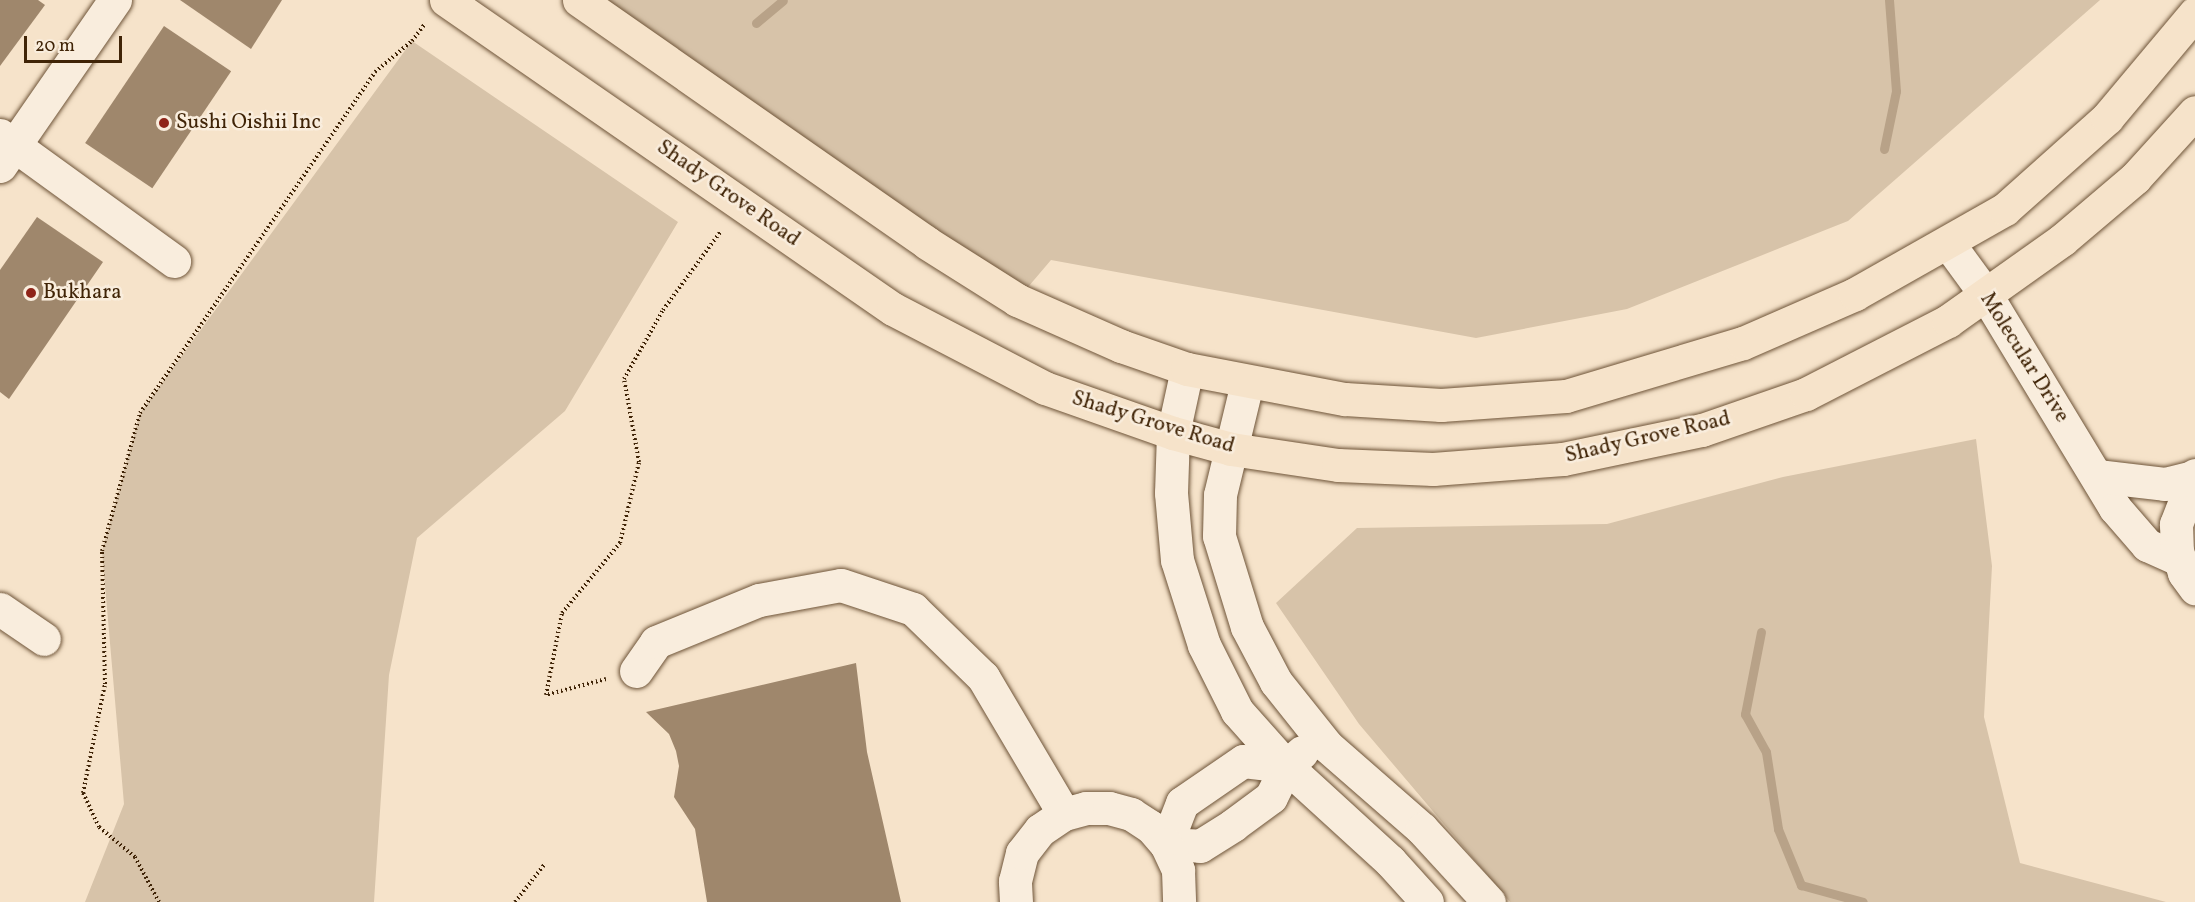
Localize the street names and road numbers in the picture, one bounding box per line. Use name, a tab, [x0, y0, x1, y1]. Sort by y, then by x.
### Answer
street label: Shady Grove Road	[651, 135, 805, 253]
street label: Molecular Drive	[1974, 288, 2074, 428]
street label: Shady Grove Road	[1068, 386, 1238, 460]
street label: Shady Grove Road	[1563, 407, 1733, 469]

